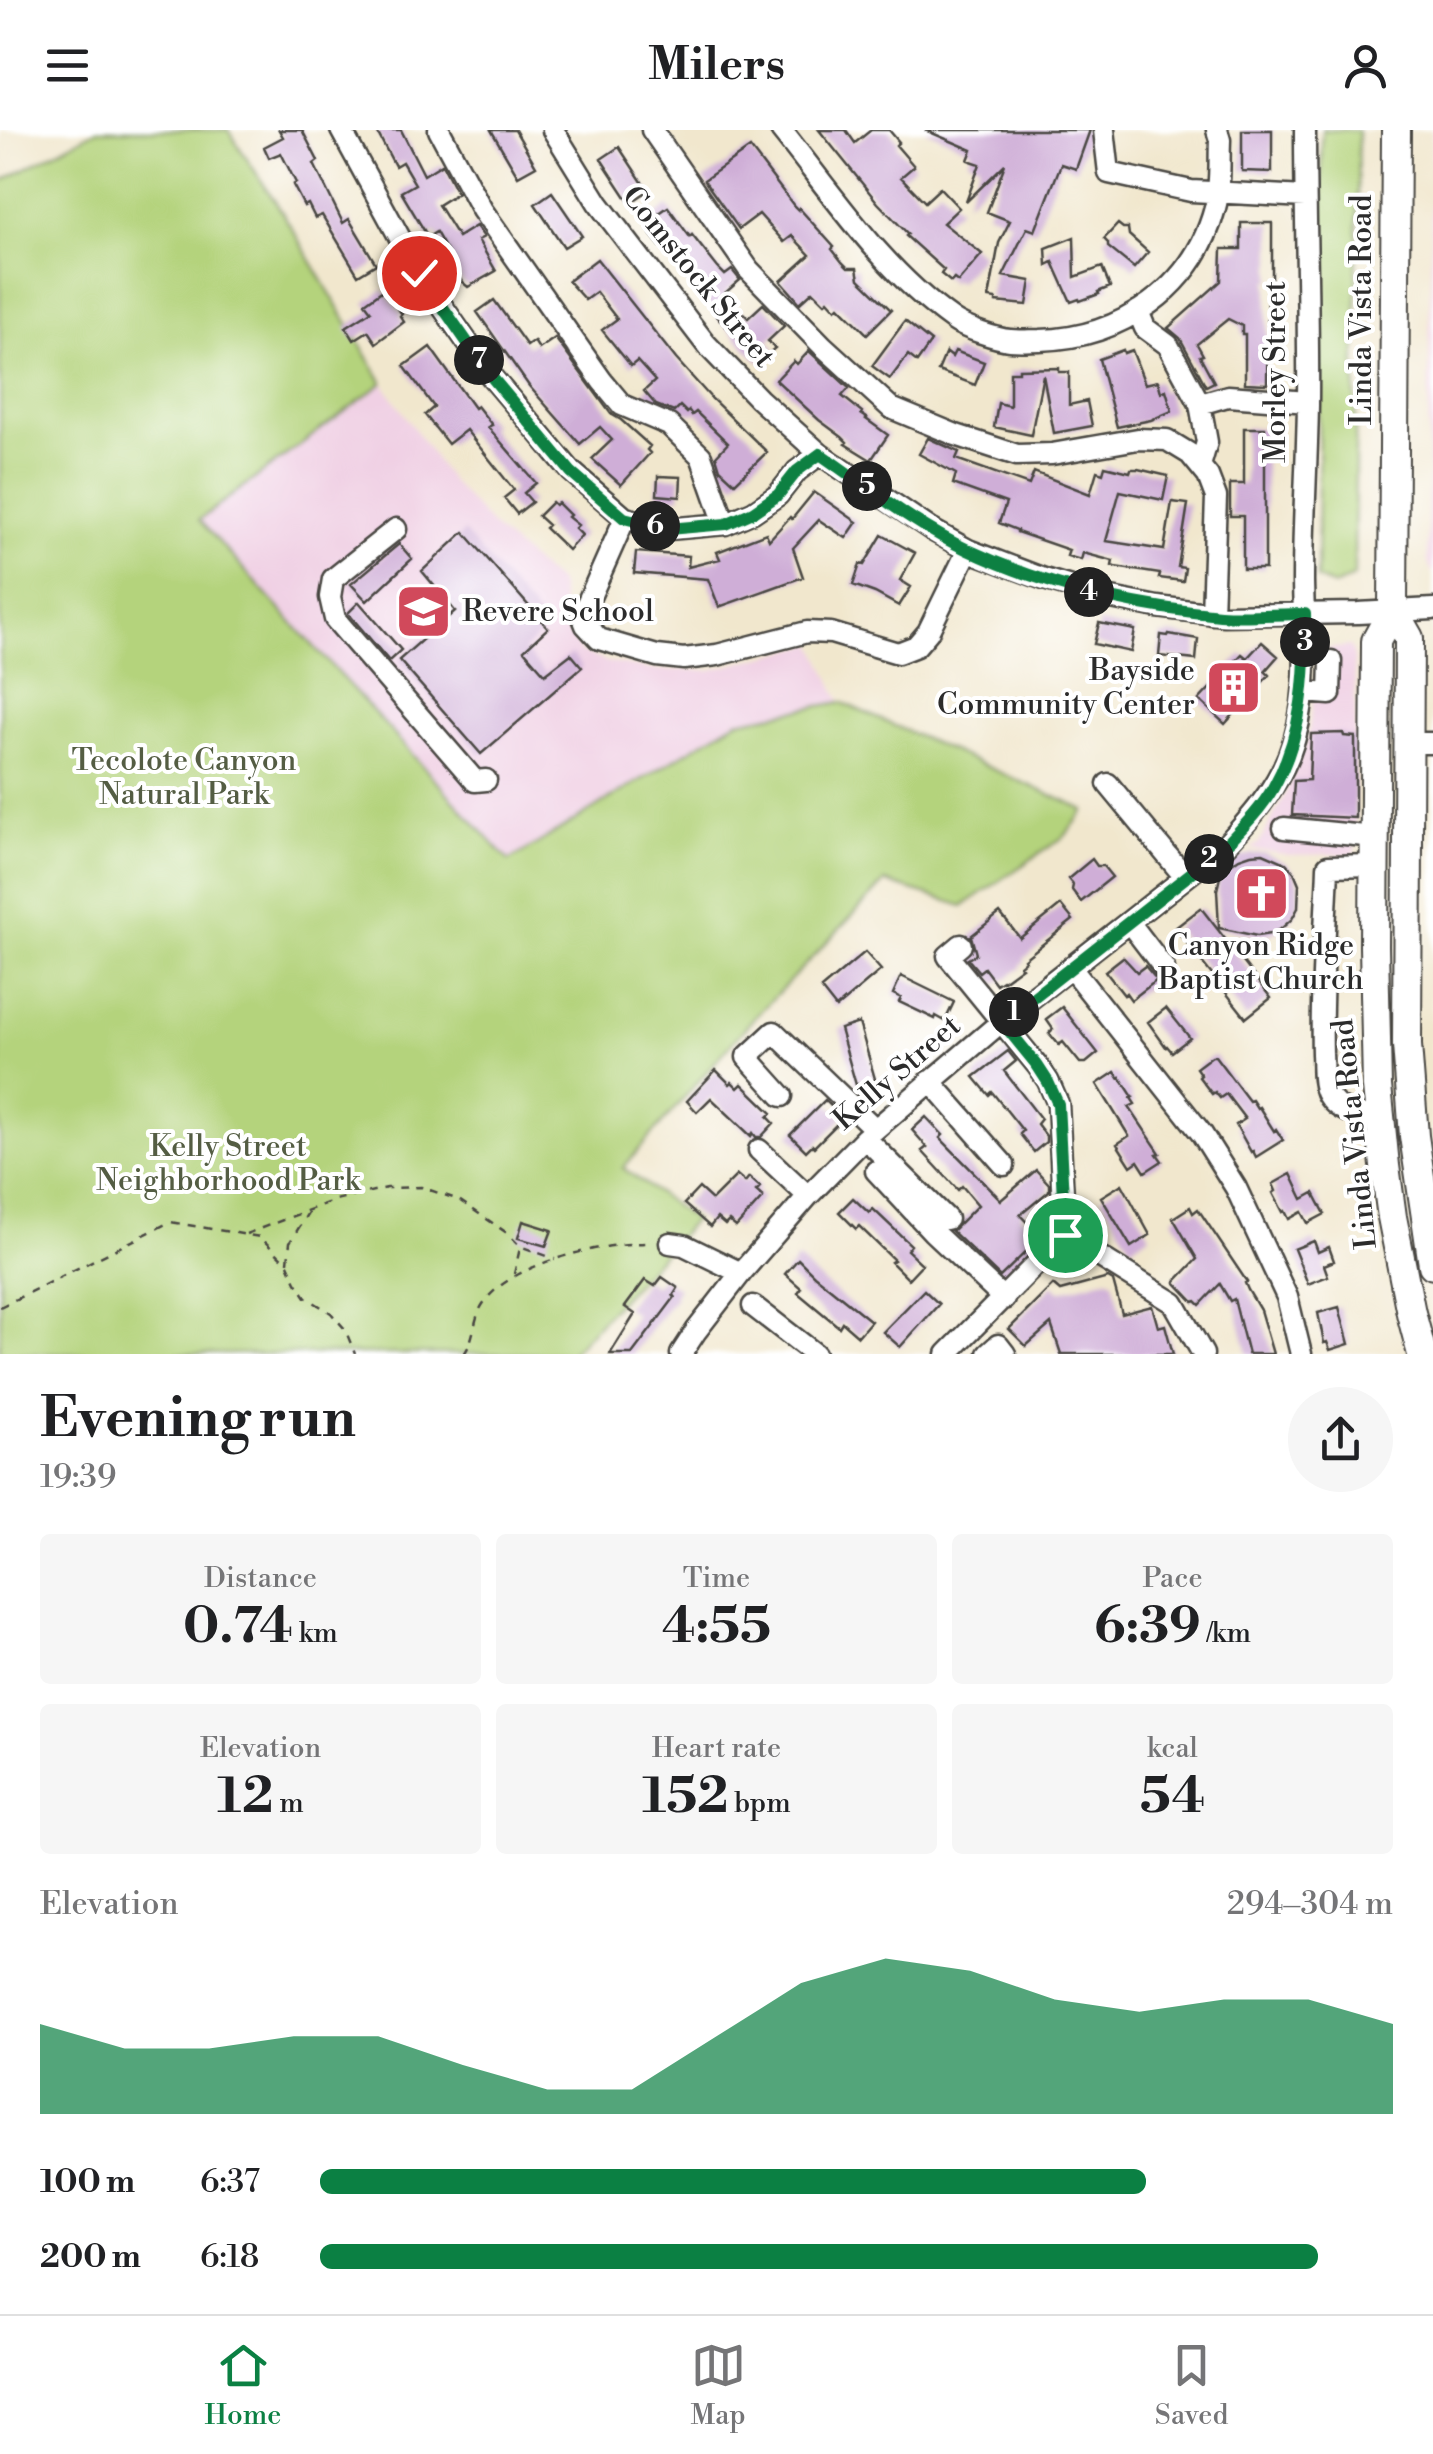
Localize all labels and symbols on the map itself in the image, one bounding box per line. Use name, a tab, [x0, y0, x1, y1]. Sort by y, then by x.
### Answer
street label: Comstock Street	[613, 178, 783, 376]
street label: Linda Vista Road	[1343, 194, 1381, 426]
pin	[377, 231, 462, 316]
street label: Morley Street	[1257, 281, 1295, 463]
pin: 7	[454, 335, 504, 385]
pin: 5	[842, 461, 892, 511]
pin: 6	[630, 501, 680, 551]
pin: 4	[1064, 567, 1114, 617]
school or university icon: Revere School	[393, 582, 453, 642]
place label: Revere School	[462, 593, 654, 631]
pin: 3	[1280, 617, 1330, 667]
place label: Bayside Community Center	[937, 652, 1195, 724]
building icon: Bayside Community Center	[1204, 658, 1264, 718]
park label: Tecolote Canyon Natural Park	[72, 742, 297, 814]
pin: 2	[1184, 834, 1234, 884]
church icon: Canyon Ridge Baptist Church	[1231, 864, 1291, 924]
place label: Canyon Ridge Baptist Church	[1157, 927, 1364, 999]
pin: 1	[989, 987, 1039, 1037]
street label: Kelly Street	[825, 1007, 969, 1139]
street label: Linda Vista Road	[1324, 1017, 1386, 1251]
park label: Kelly Street Neighborhood Park	[96, 1128, 361, 1200]
pin	[1023, 1193, 1108, 1278]

